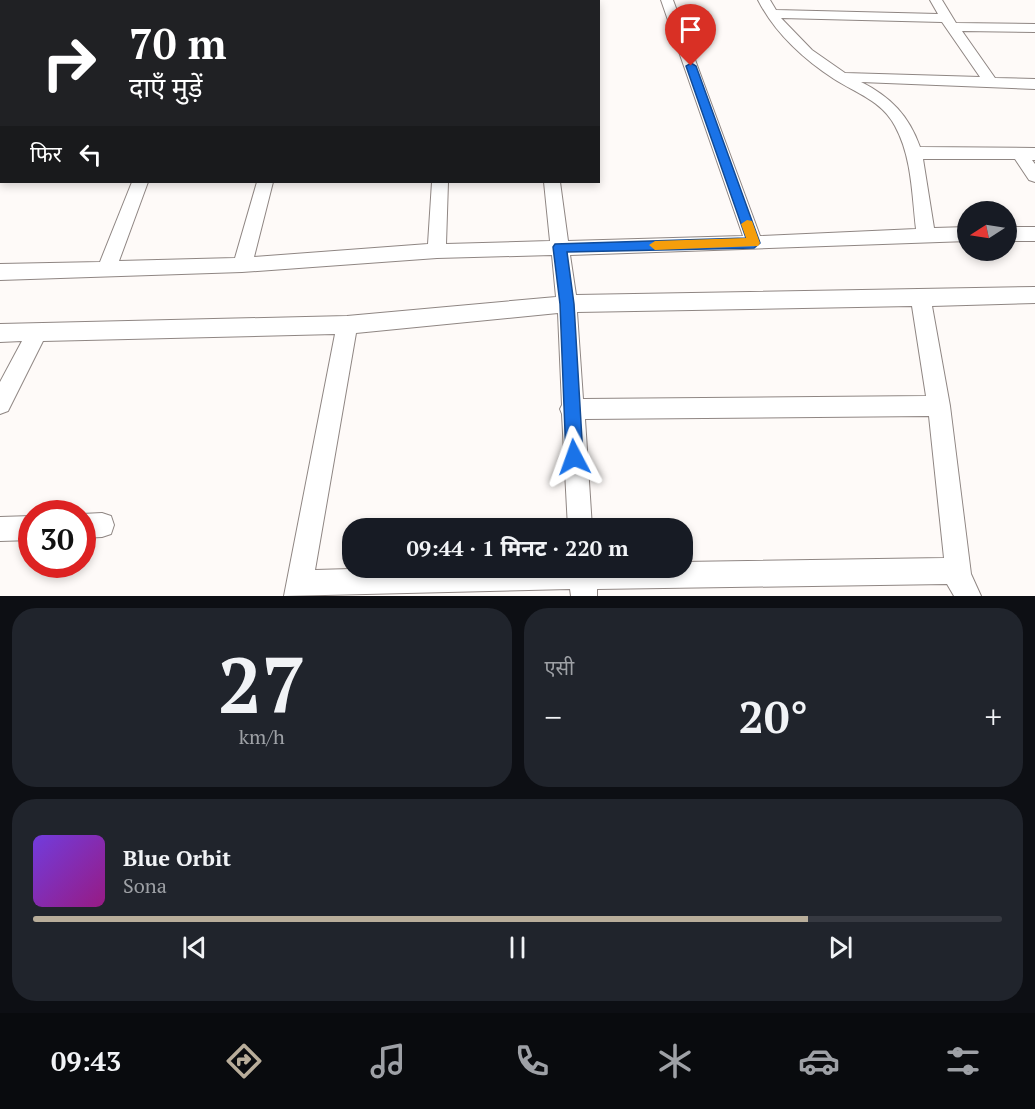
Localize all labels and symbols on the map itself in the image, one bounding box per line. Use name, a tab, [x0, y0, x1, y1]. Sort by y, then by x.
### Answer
pin	[665, 4, 716, 66]
north arrow	[957, 201, 1017, 261]
position arrow	[542, 425, 606, 489]
speed limit sign: 30	[18, 500, 96, 578]

